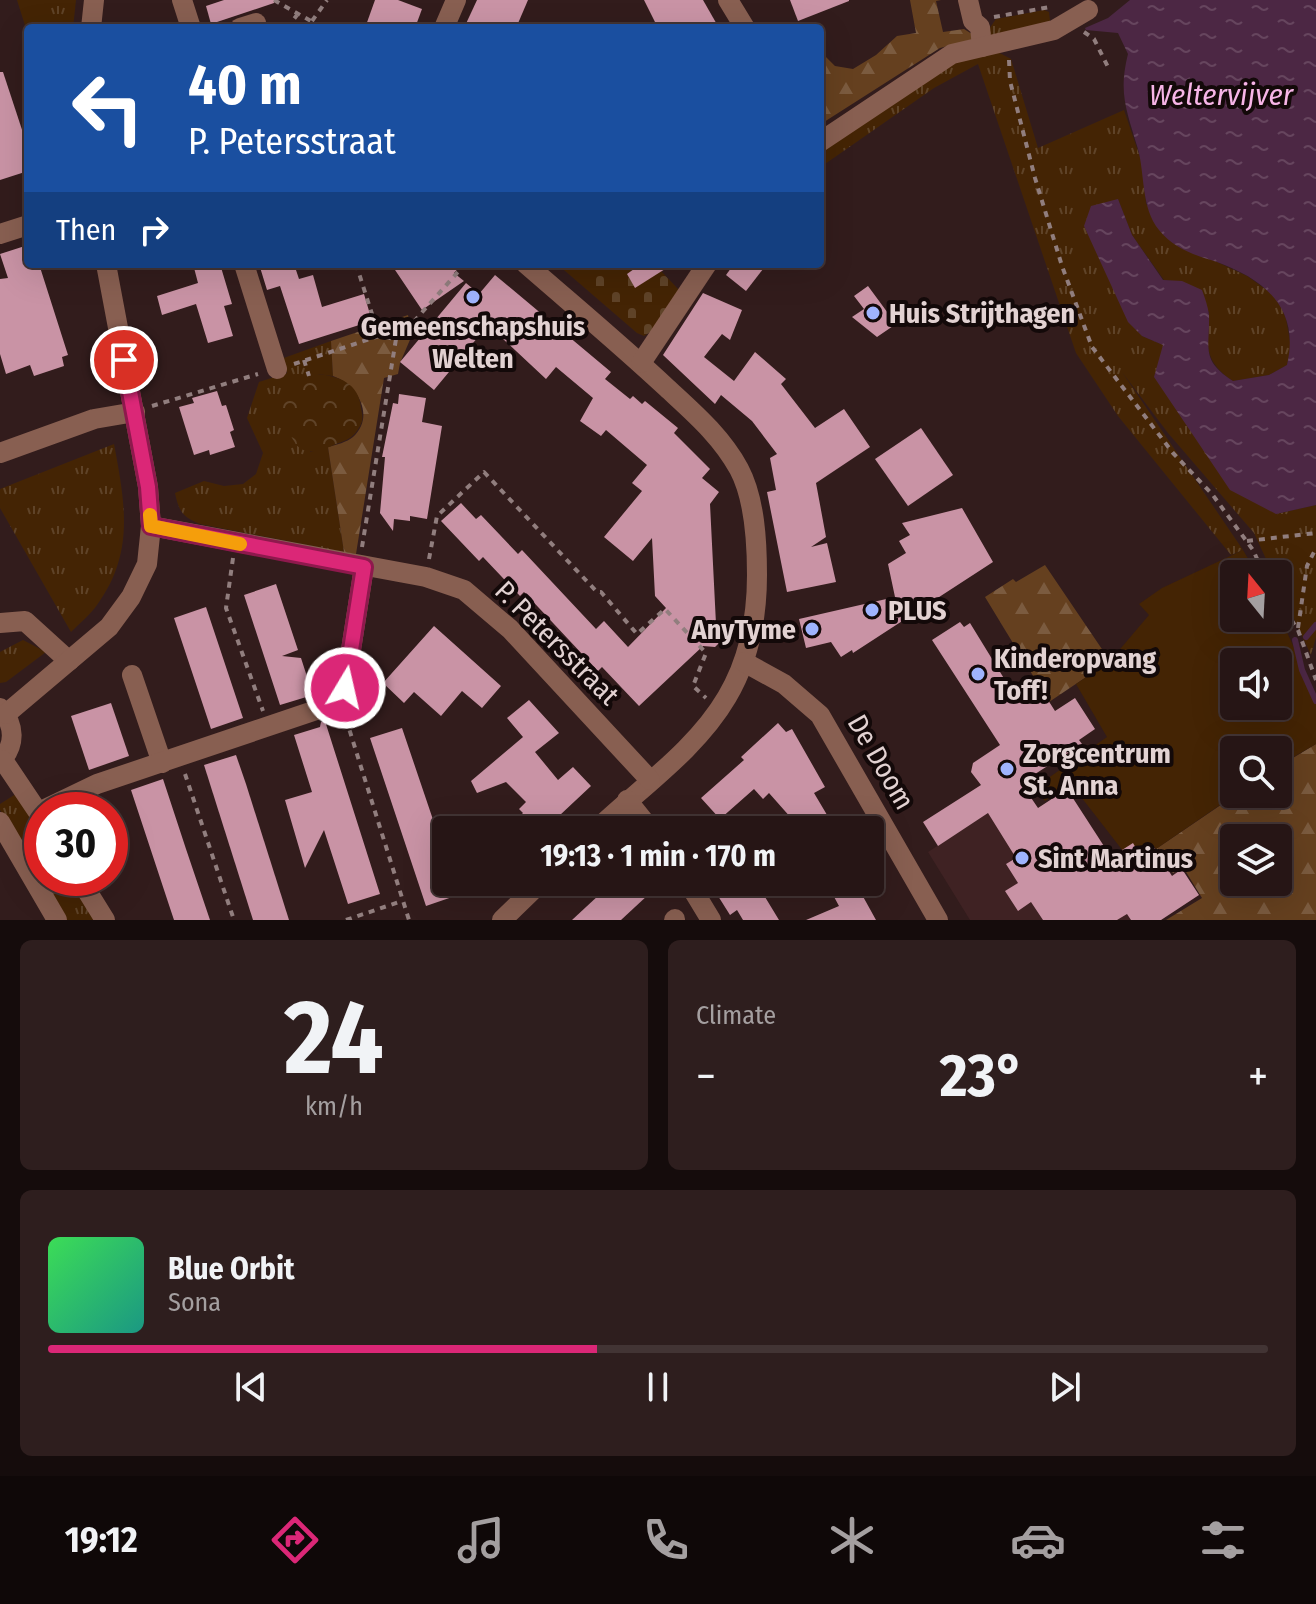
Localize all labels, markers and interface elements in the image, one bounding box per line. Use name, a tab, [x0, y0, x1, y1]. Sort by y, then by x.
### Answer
text: 40 m	[188, 52, 302, 119]
icon: left	[56, 56, 160, 160]
water label: Weltervijver	[1149, 77, 1295, 113]
text: P. Petersstraat	[188, 120, 396, 164]
icon: right	[132, 208, 176, 252]
text: Then	[56, 212, 116, 248]
marker: Gemeenschapshuis Welten	[464, 288, 482, 306]
place label: Huis Strijthagen	[889, 297, 1075, 330]
marker: Huis Strijthagen	[864, 304, 882, 322]
place label: Gemeenschapshuis Welten	[361, 310, 585, 375]
pin	[90, 326, 158, 394]
icon: arrive	[102, 338, 146, 382]
north arrow	[1220, 560, 1292, 632]
map controls	[1220, 560, 1292, 896]
street label: P. Petersstraat	[488, 574, 626, 712]
place label: PLUS	[888, 594, 947, 627]
marker: PLUS	[863, 601, 881, 619]
place label: AnyTyme	[690, 613, 796, 646]
marker: AnyTyme	[803, 620, 821, 638]
place label: Kinderopvang Toff!	[994, 642, 1156, 707]
position arrow	[303, 646, 387, 730]
button: sound	[1220, 648, 1292, 720]
marker: Kinderopvang Toff!	[969, 665, 987, 683]
street label: De Doom	[841, 709, 921, 815]
button: search	[1220, 736, 1292, 808]
place label: Zorgcentrum St. Anna	[1023, 737, 1171, 802]
marker: Zorgcentrum St. Anna	[998, 760, 1016, 778]
speed limit sign: 30	[24, 792, 128, 896]
button: layers	[1220, 824, 1292, 896]
text: 19:13 · 1 min · 170 m	[540, 838, 776, 874]
place label: Sint Martinus	[1038, 842, 1193, 875]
marker: Sint Martinus	[1013, 849, 1031, 867]
text: 24	[284, 976, 384, 1101]
text: Climate	[696, 1000, 776, 1031]
text: 23°	[940, 1040, 1024, 1112]
text: −	[696, 1050, 716, 1103]
text: +	[1248, 1050, 1268, 1103]
text: km/h	[305, 1091, 363, 1122]
text: Blue Orbit	[168, 1251, 294, 1287]
text: Sona	[168, 1287, 221, 1318]
icon: previous	[229, 1365, 273, 1409]
icon: pause	[636, 1365, 680, 1409]
icon: next	[1043, 1365, 1087, 1409]
icon: directions	[267, 1512, 323, 1568]
icon: music	[453, 1512, 509, 1568]
icon: phone	[638, 1512, 694, 1568]
icon: climate	[824, 1512, 880, 1568]
icon: car	[1010, 1512, 1066, 1568]
icon: filters	[1195, 1512, 1251, 1568]
text: 19:12	[65, 1518, 138, 1562]

